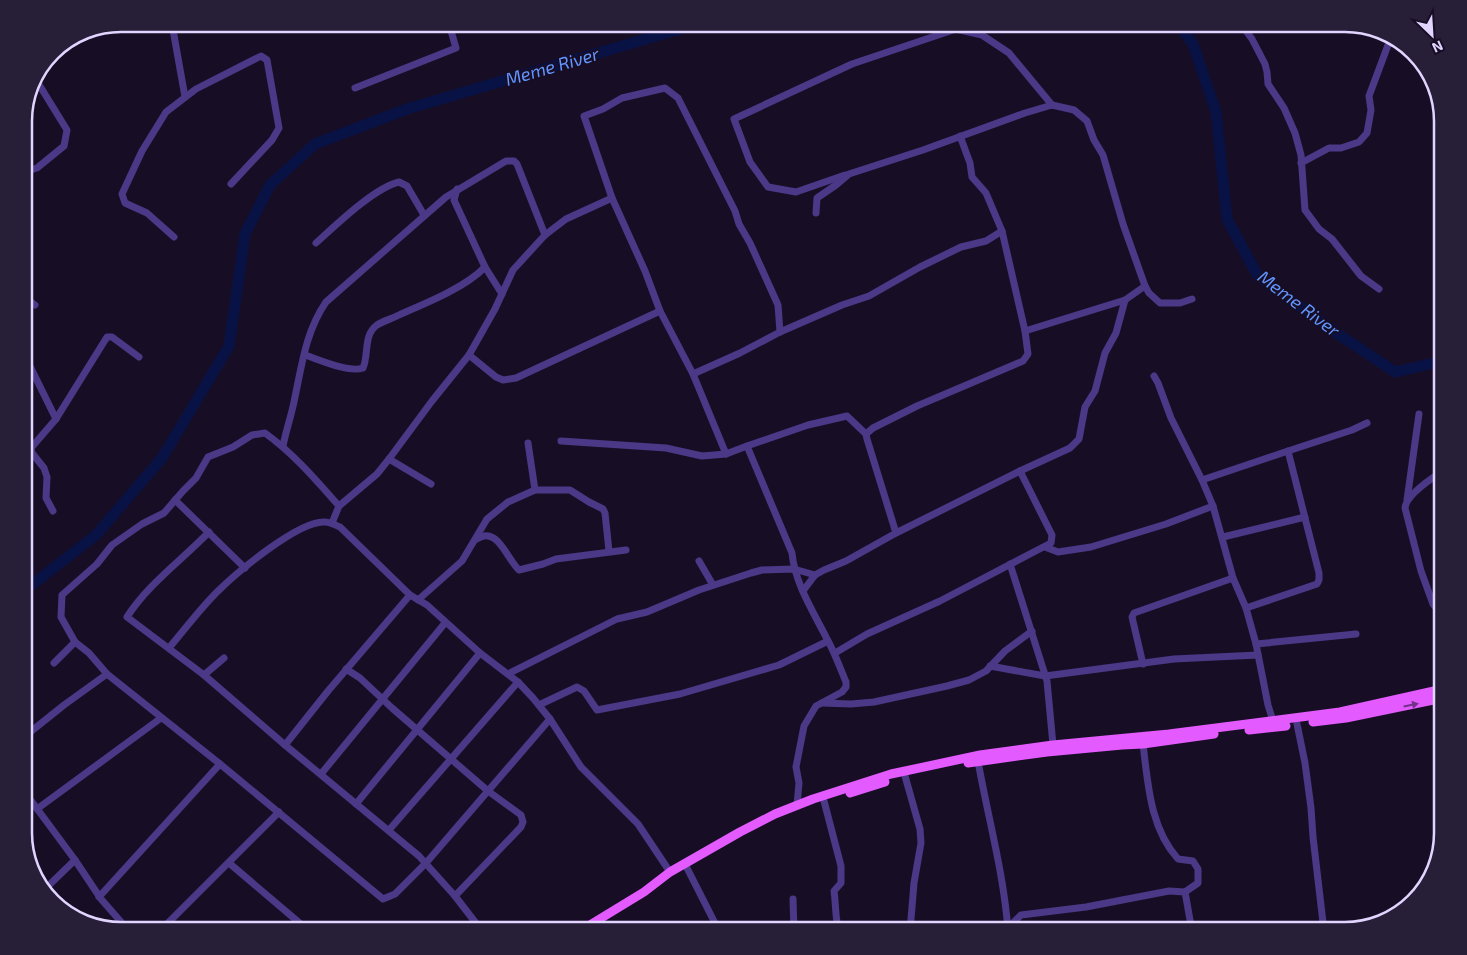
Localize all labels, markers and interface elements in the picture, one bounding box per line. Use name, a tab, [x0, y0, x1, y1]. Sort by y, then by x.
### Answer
north arrow	[1407, 10, 1457, 60]
text: N	[1430, 37, 1446, 57]
water label: Meme River	[502, 42, 602, 90]
water label: Meme River	[1254, 265, 1345, 341]
one-way arrow	[1403, 700, 1419, 708]

